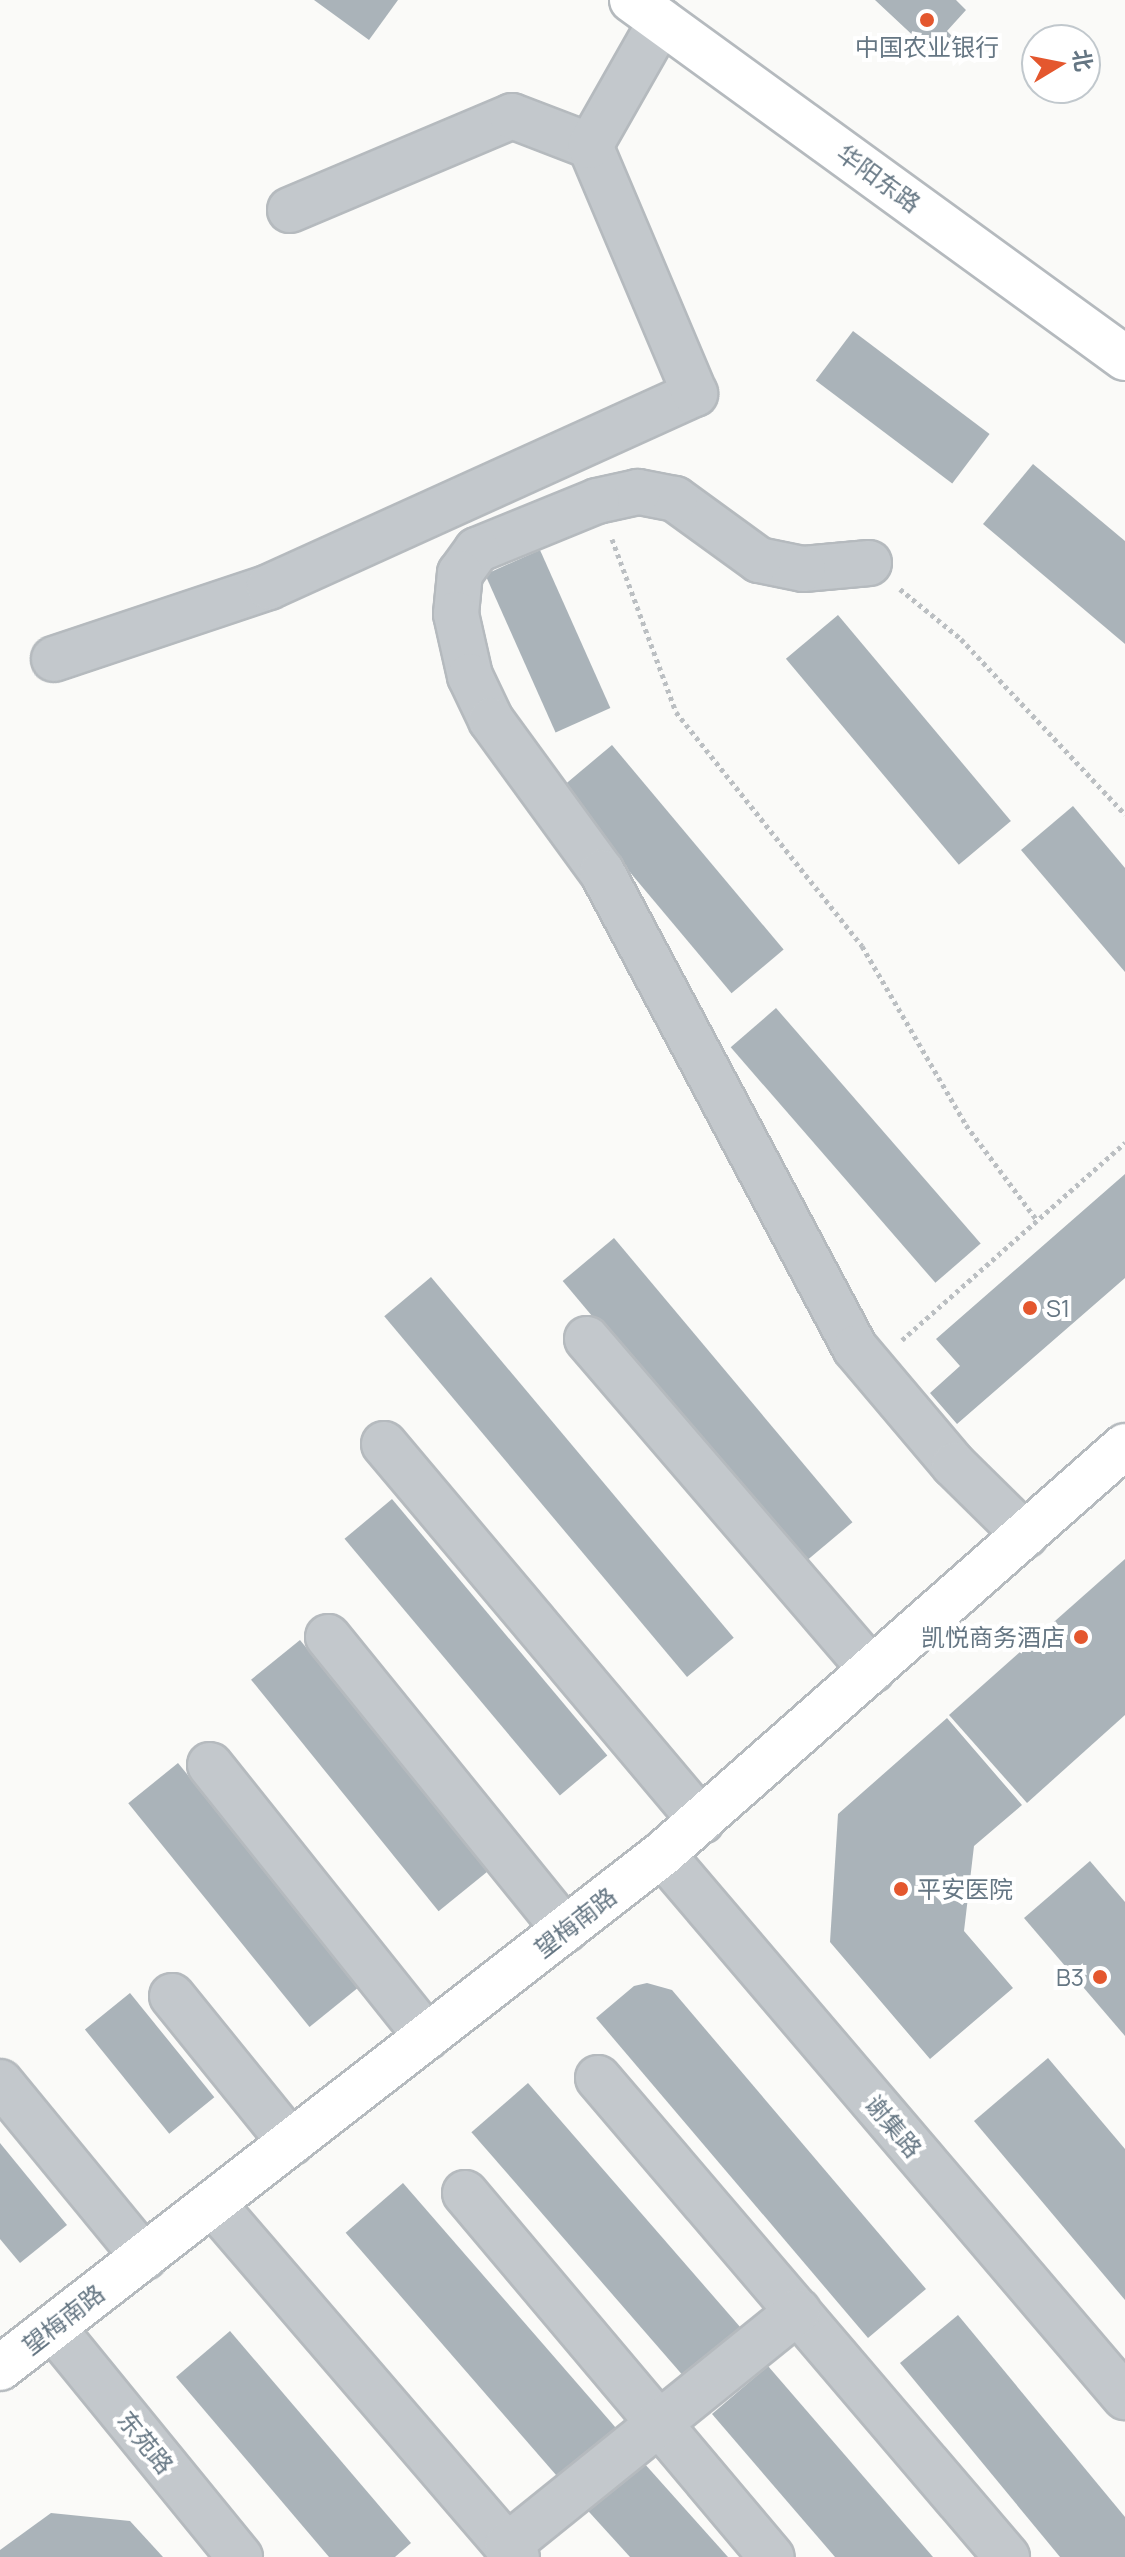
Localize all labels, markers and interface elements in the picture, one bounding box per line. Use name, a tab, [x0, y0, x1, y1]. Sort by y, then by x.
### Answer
marker: 中国农业银行	[918, 11, 936, 29]
north arrow	[1021, 24, 1101, 104]
place label: 中国农业银行	[855, 33, 999, 61]
text: 北	[1066, 47, 1099, 74]
street label: 华阳东路	[832, 138, 926, 218]
place label: S1	[1046, 1294, 1070, 1322]
marker: S1	[1021, 1299, 1039, 1317]
place label: 凯悦商务酒店	[921, 1623, 1065, 1651]
marker: 凯悦商务酒店	[1072, 1628, 1090, 1646]
place label: 平安医院	[917, 1875, 1013, 1903]
marker: 平安医院	[892, 1880, 910, 1898]
street label: 望梅南路	[528, 1881, 622, 1963]
place label: B3	[1056, 1963, 1084, 1991]
marker: B3	[1091, 1968, 1109, 1986]
street label: 谢集路	[860, 2089, 928, 2163]
street label: 望梅南路	[16, 2278, 110, 2360]
street label: 东苑路	[112, 2405, 180, 2479]

